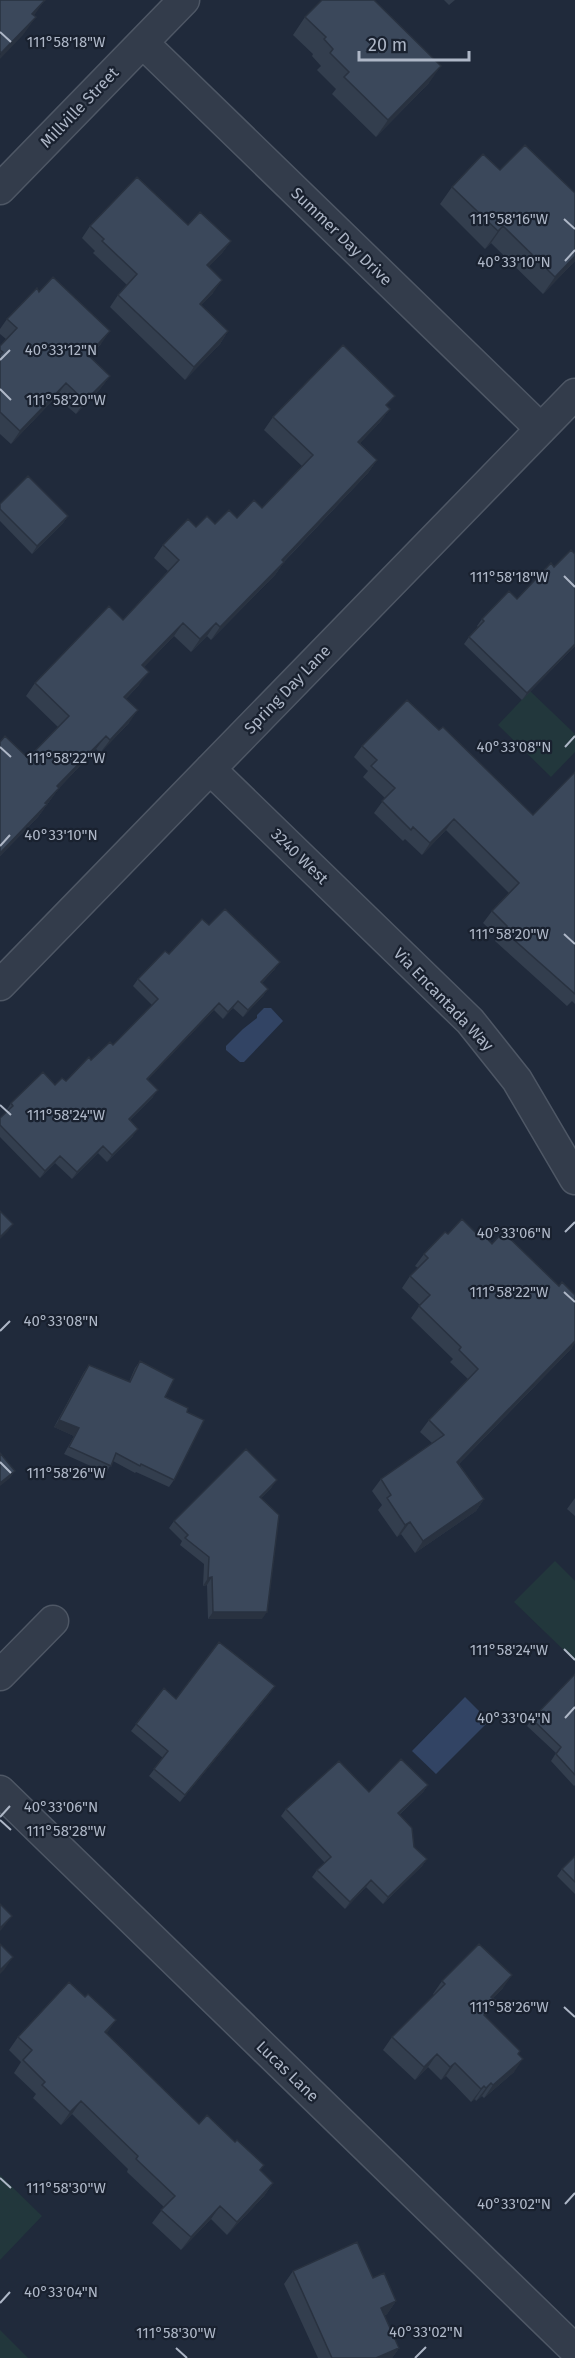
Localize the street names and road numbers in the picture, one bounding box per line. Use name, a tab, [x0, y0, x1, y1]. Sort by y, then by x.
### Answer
street label: Millville Street	[36, 63, 123, 151]
street label: Summer Day Drive	[287, 183, 396, 289]
street label: Spring Day Lane	[240, 641, 335, 738]
street label: 3240 West	[267, 825, 332, 888]
street label: Via Encantada Way	[390, 944, 498, 1055]
street label: Lucas Lane	[252, 2037, 323, 2106]

